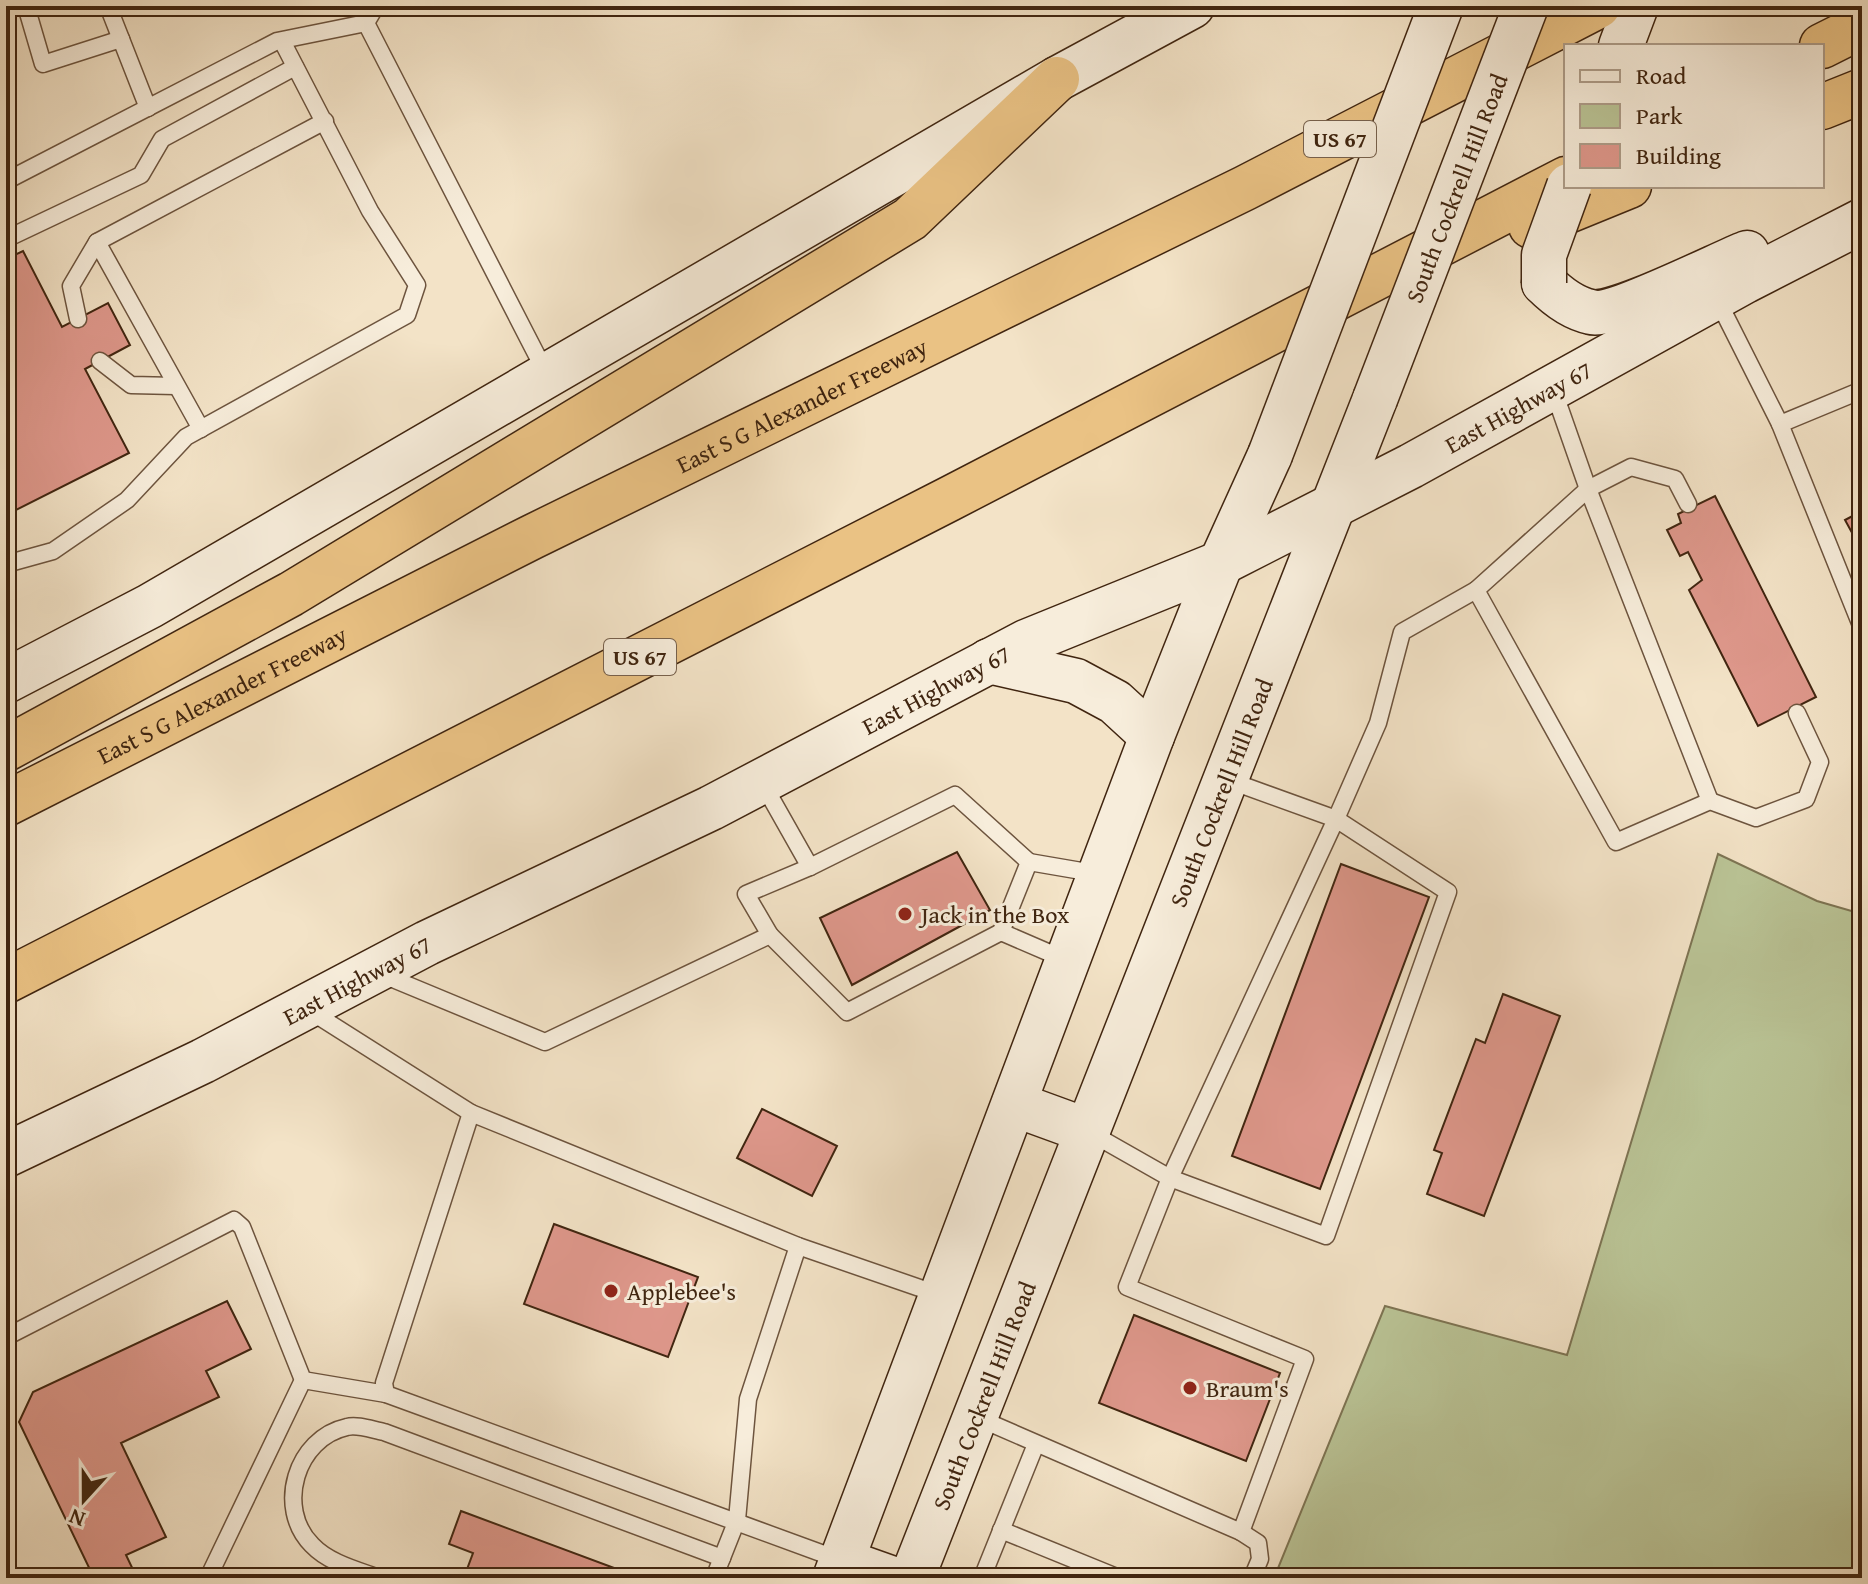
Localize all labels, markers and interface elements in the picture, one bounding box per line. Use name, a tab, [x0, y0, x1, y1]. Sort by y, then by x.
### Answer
legend	[1564, 44, 1824, 188]
text: Road	[1636, 58, 1686, 93]
street label: South Cockrell Hill Road	[1396, 68, 1516, 308]
text: Park	[1636, 98, 1683, 133]
road number: US 67	[1304, 121, 1376, 157]
text: Building	[1636, 138, 1721, 173]
street label: East S G Alexander Freeway	[670, 329, 933, 481]
street label: East Highway 67	[1438, 352, 1598, 462]
street label: East S G Alexander Freeway	[91, 616, 353, 772]
street label: East Highway 67	[855, 636, 1016, 743]
road number: US 67	[604, 639, 676, 675]
street label: South Cockrell Hill Road	[1160, 673, 1281, 912]
place label: Jack in the Box	[918, 897, 1070, 932]
marker: Jack in the Box	[896, 905, 914, 923]
street label: East Highway 67	[276, 926, 437, 1034]
place label: Applebee's	[627, 1274, 736, 1309]
street label: South Cockrell Hill Road	[923, 1276, 1044, 1515]
marker: Applebee's	[602, 1282, 620, 1300]
place label: Braum's	[1206, 1371, 1289, 1406]
marker: Braum's	[1181, 1379, 1199, 1397]
north arrow	[44, 1460, 124, 1540]
text: N	[64, 1501, 89, 1536]

